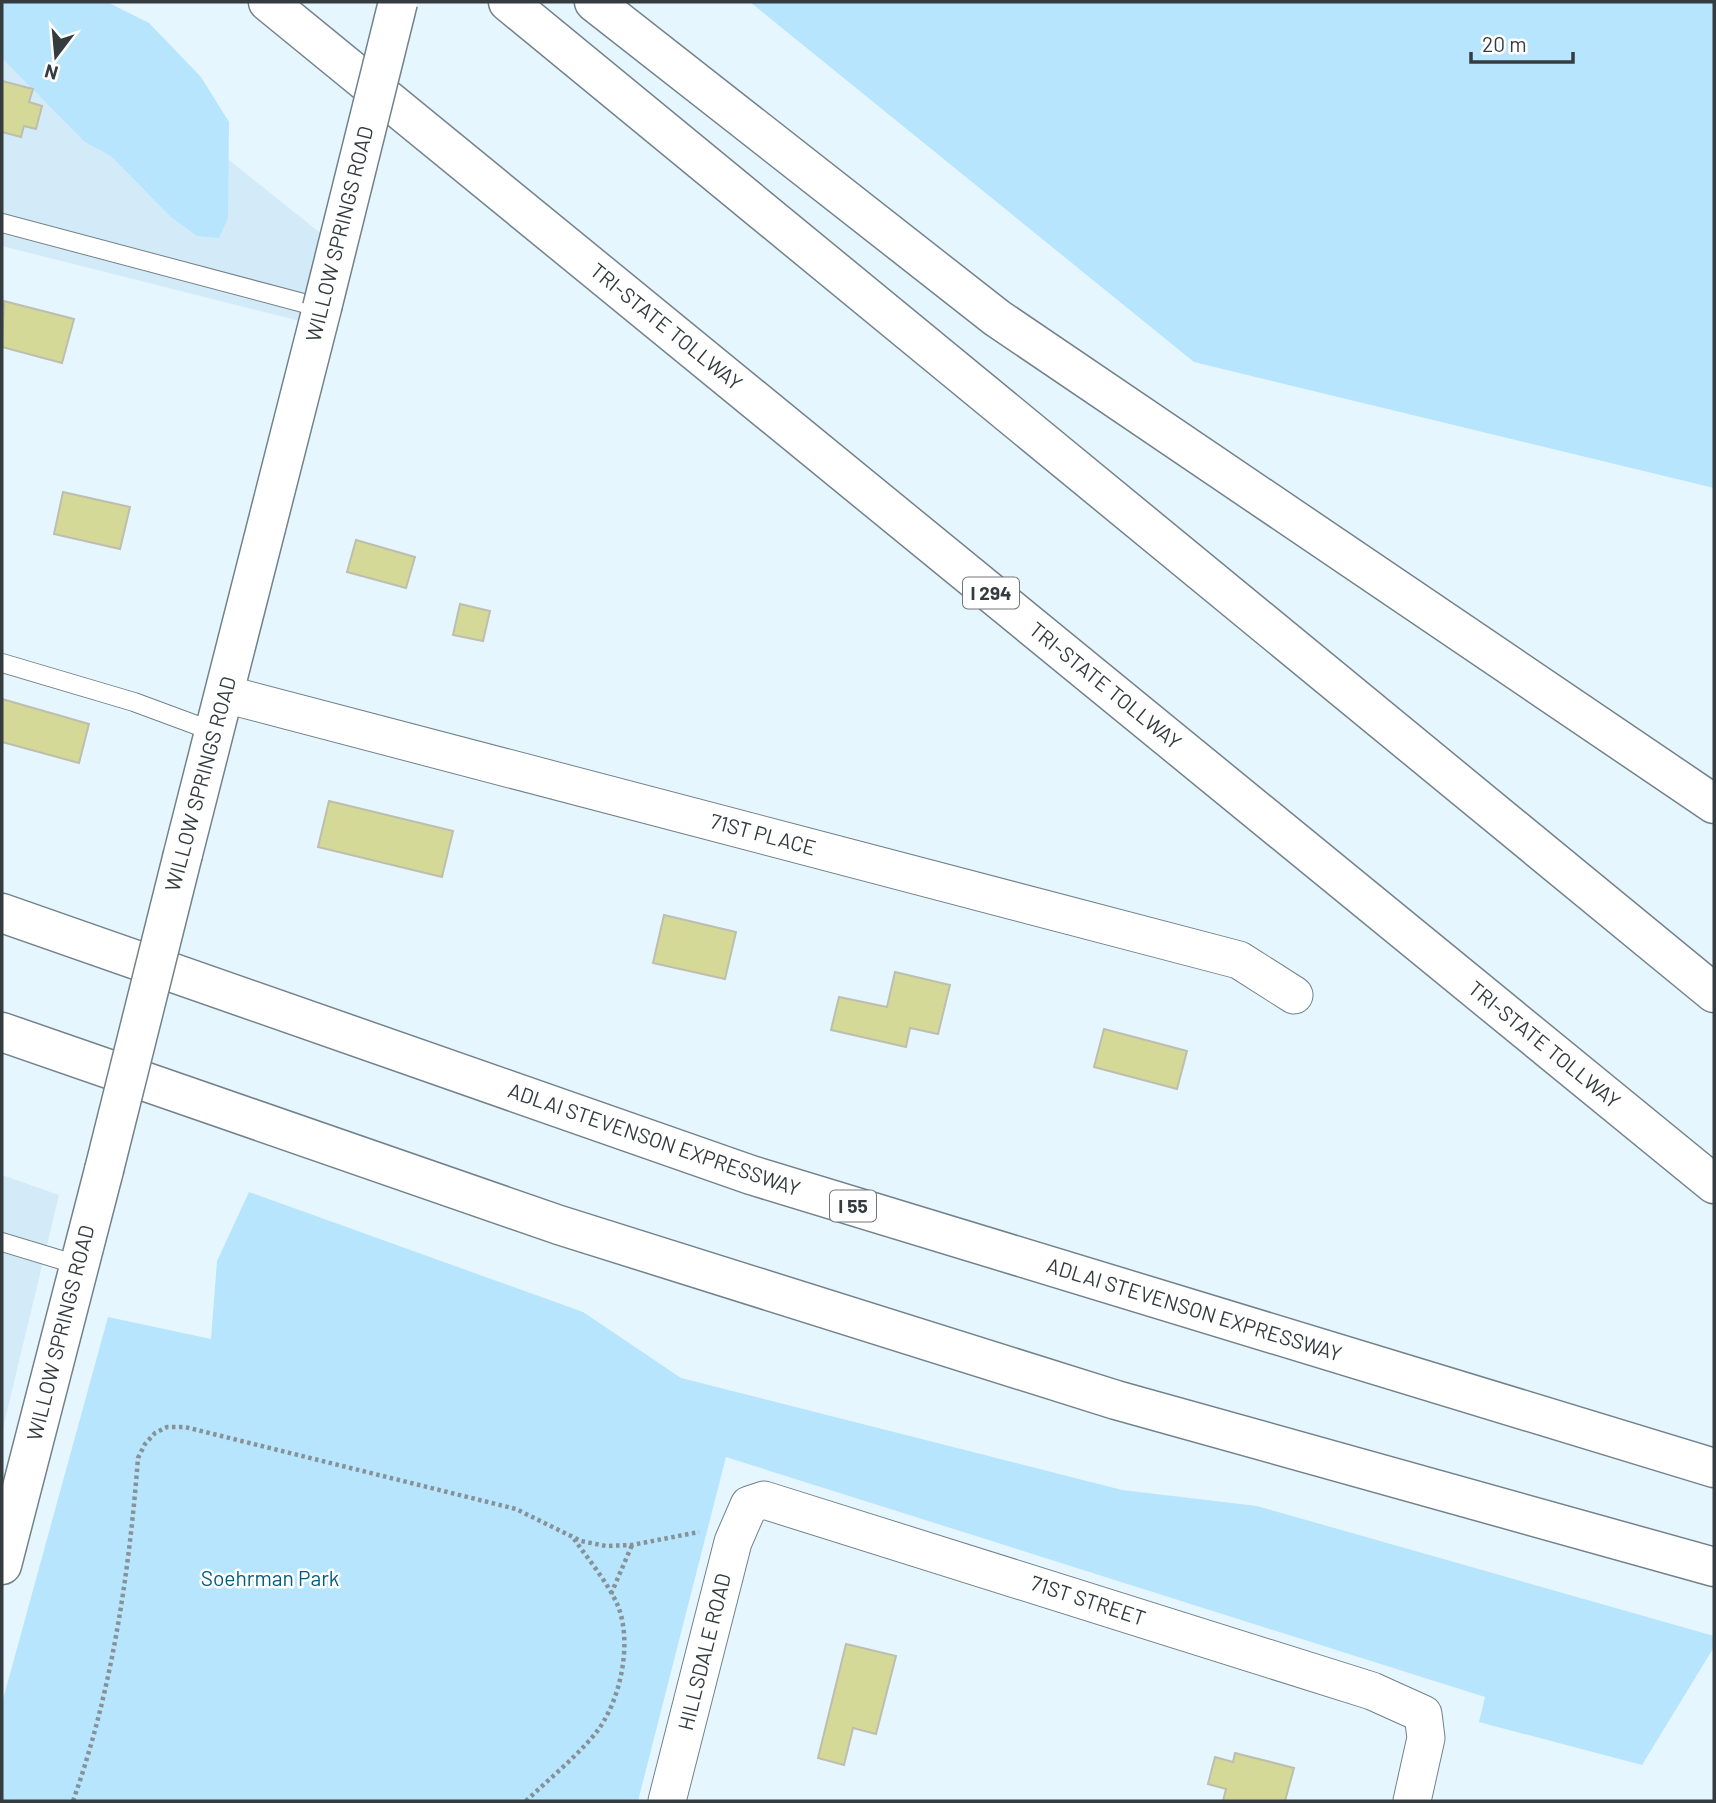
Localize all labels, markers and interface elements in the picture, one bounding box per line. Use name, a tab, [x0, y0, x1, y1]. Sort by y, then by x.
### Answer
north arrow	[21, 21, 91, 91]
scale bar	[1471, 21, 1572, 65]
text: 20 m	[1482, 31, 1527, 56]
text: N	[42, 60, 60, 86]
street label: WILLOW SPRINGS ROAD	[300, 123, 377, 344]
street label: TRI-STATE TOLLWAY	[586, 257, 748, 395]
road number: I 294	[963, 578, 1019, 608]
street label: TRI-STATE TOLLWAY	[1025, 616, 1187, 754]
street label: WILLOW SPRINGS ROAD	[159, 673, 240, 894]
street label: 71ST PLACE	[708, 807, 819, 860]
street label: TRI-STATE TOLLWAY	[1464, 975, 1626, 1113]
street label: ADLAI STEVENSON EXPRESSWAY	[505, 1077, 804, 1200]
road number: I 55	[830, 1190, 876, 1222]
street label: WILLOW SPRINGS ROAD	[21, 1222, 98, 1443]
street label: ADLAI STEVENSON EXPRESSWAY	[1044, 1252, 1345, 1365]
park label: Soehrman Park	[201, 1565, 339, 1590]
street label: 71ST STREET	[1028, 1569, 1149, 1630]
street label: HILLSDALE ROAD	[672, 1571, 735, 1733]

